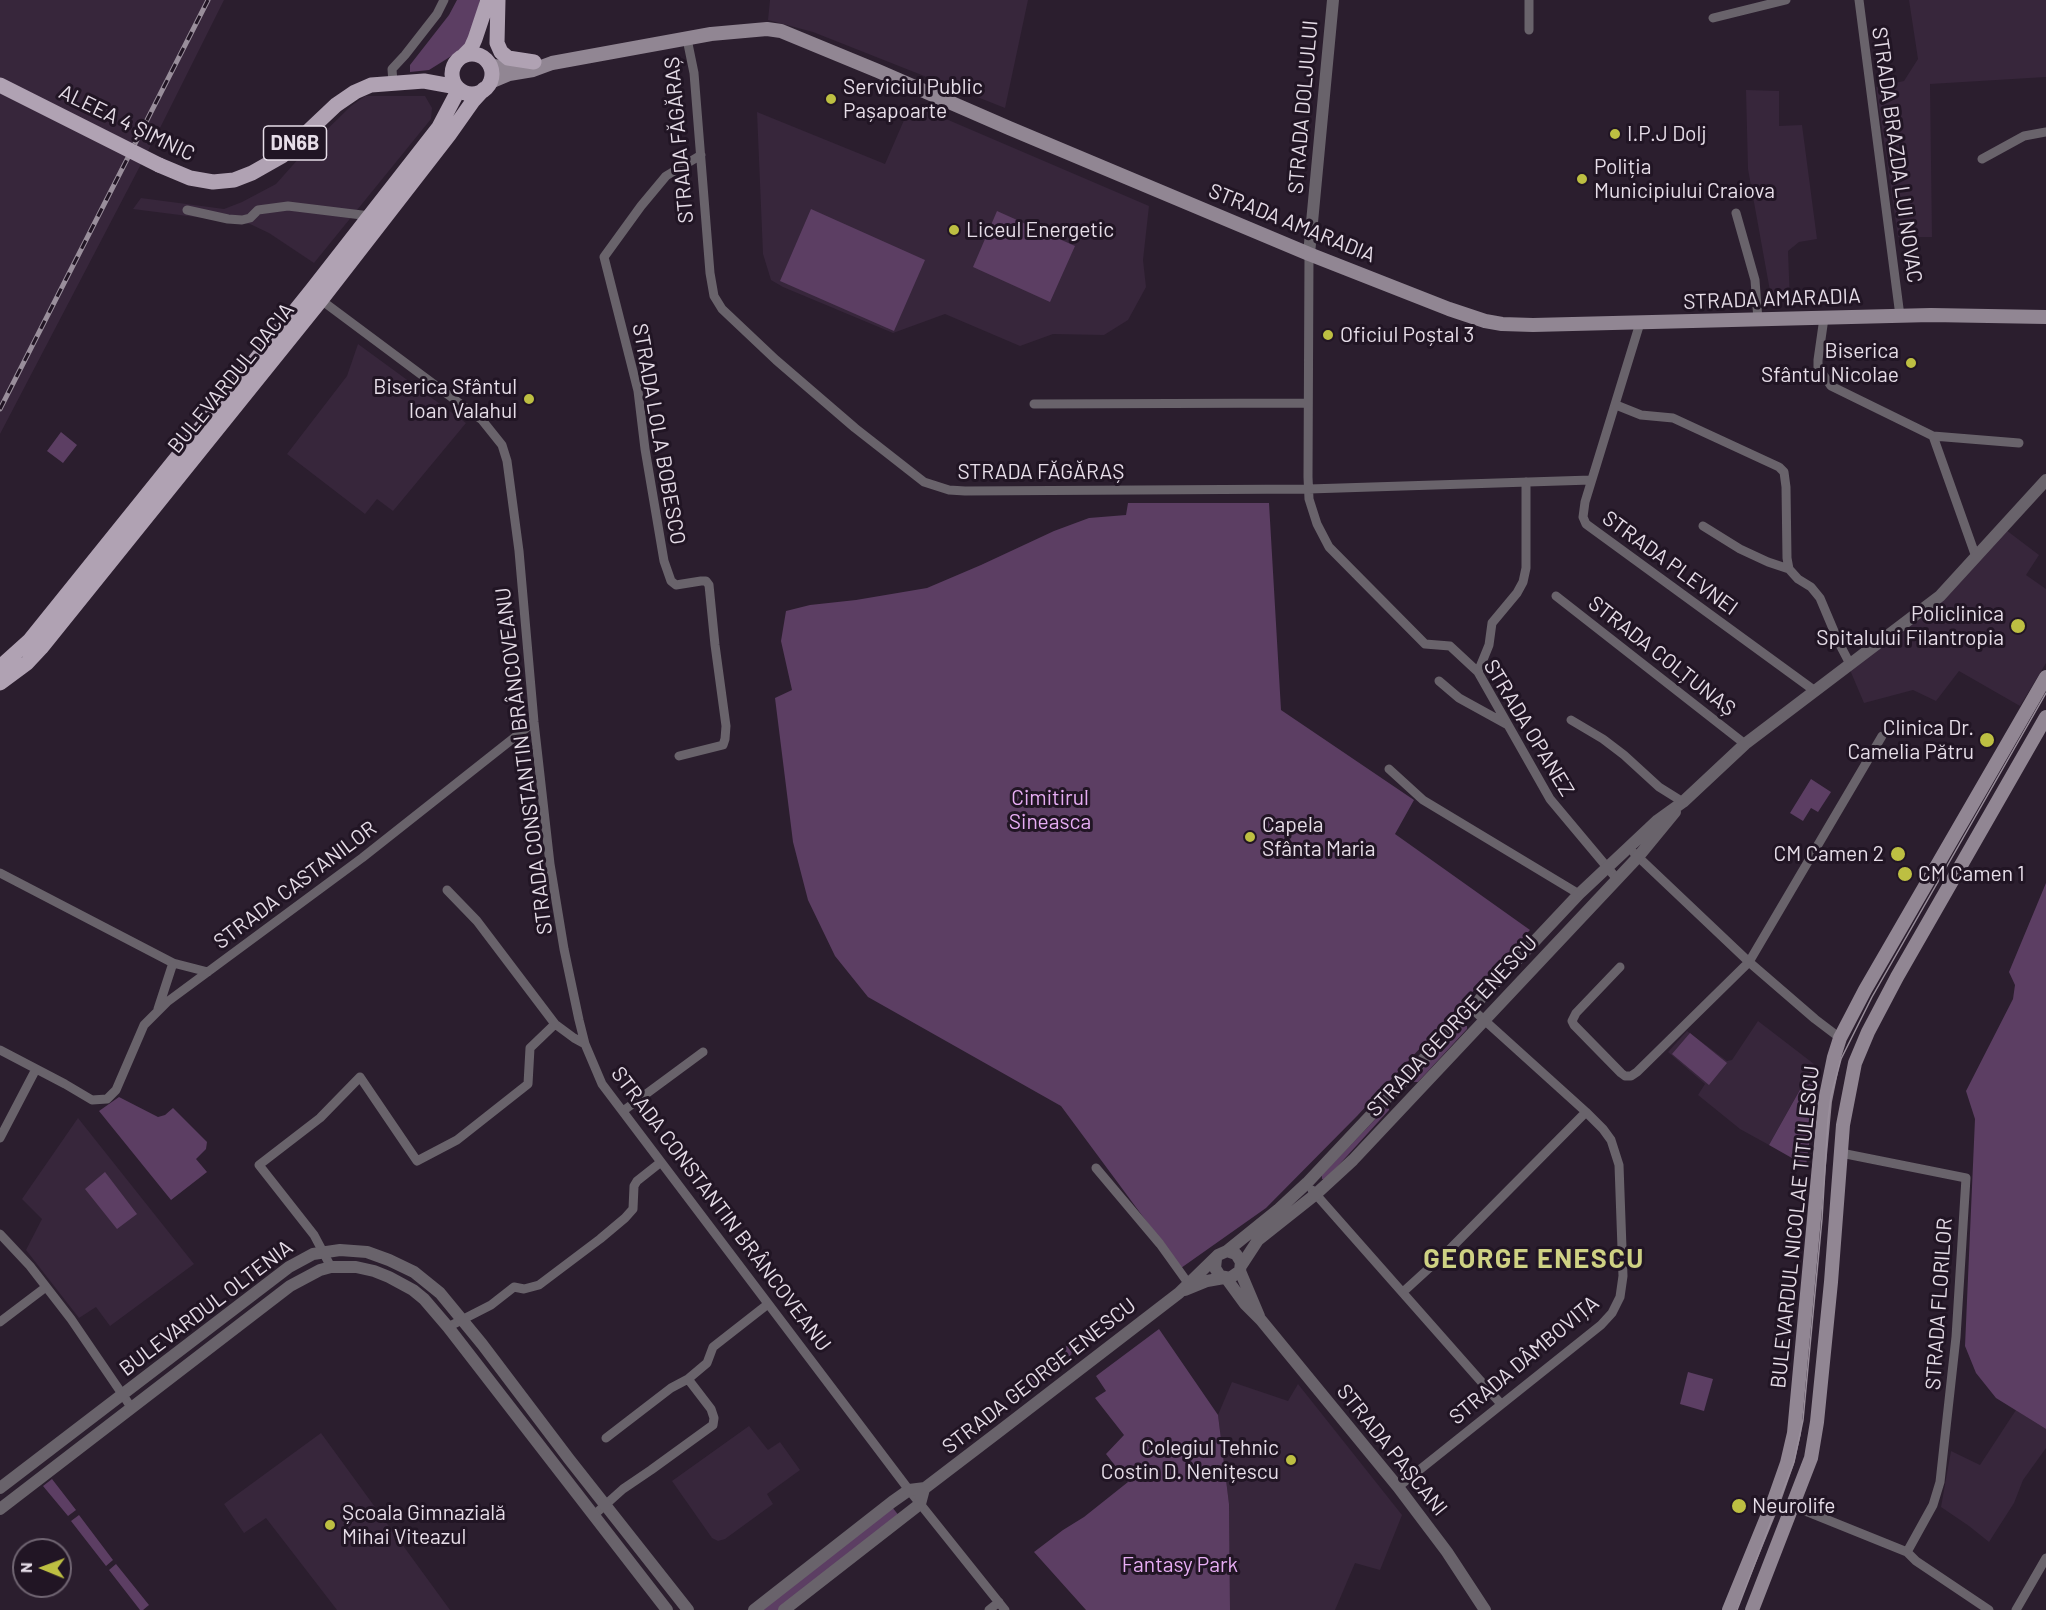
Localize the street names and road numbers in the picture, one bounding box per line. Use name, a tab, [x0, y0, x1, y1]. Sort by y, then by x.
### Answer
street label: STRADA DOLJULUI	[1283, 19, 1323, 195]
street label: STRADA BRAZDA LUI NOVAC	[1867, 25, 1927, 285]
street label: STRADA FĂGĂRAȘ	[659, 56, 699, 224]
street label: ALEEA 4 ȘIMNIC	[55, 79, 199, 167]
road number: DN6B	[264, 126, 326, 160]
street label: STRADA AMARADIA	[1205, 178, 1379, 268]
street label: STRADA AMARADIA	[1683, 283, 1861, 315]
street label: BULEVARDUL DACIA	[163, 298, 299, 458]
street label: STRADA LOLA BOBESCO	[627, 321, 691, 547]
street label: STRADA FĂGĂRAȘ	[957, 459, 1125, 485]
street label: STRADA PLEVNEI	[1597, 505, 1743, 621]
street label: STRADA CONSTANTIN BRÂNCOVEANU	[490, 586, 558, 936]
street label: STRADA COLȚUNAȘ	[1583, 591, 1741, 721]
street label: STRADA OPANEZ	[1478, 655, 1580, 801]
street label: STRADA CASTANILOR	[209, 816, 381, 954]
street label: STRADA GEORGE ENESCU	[1361, 930, 1543, 1122]
street label: STRADA CONSTANTIN BRÂNCOVEANU	[606, 1062, 836, 1356]
street label: BULEVARDUL NICOLAE TITULESCU	[1766, 1064, 1824, 1390]
street label: STRADA FLORILOR	[1920, 1217, 1958, 1391]
street label: BULEVARDUL OLTENIA	[114, 1235, 298, 1381]
street label: STRADA DÂMBOVIȚA	[1444, 1290, 1604, 1430]
street label: STRADA GEORGE ENESCU	[937, 1293, 1141, 1459]
street label: STRADA PAȘCANI	[1331, 1379, 1453, 1521]

